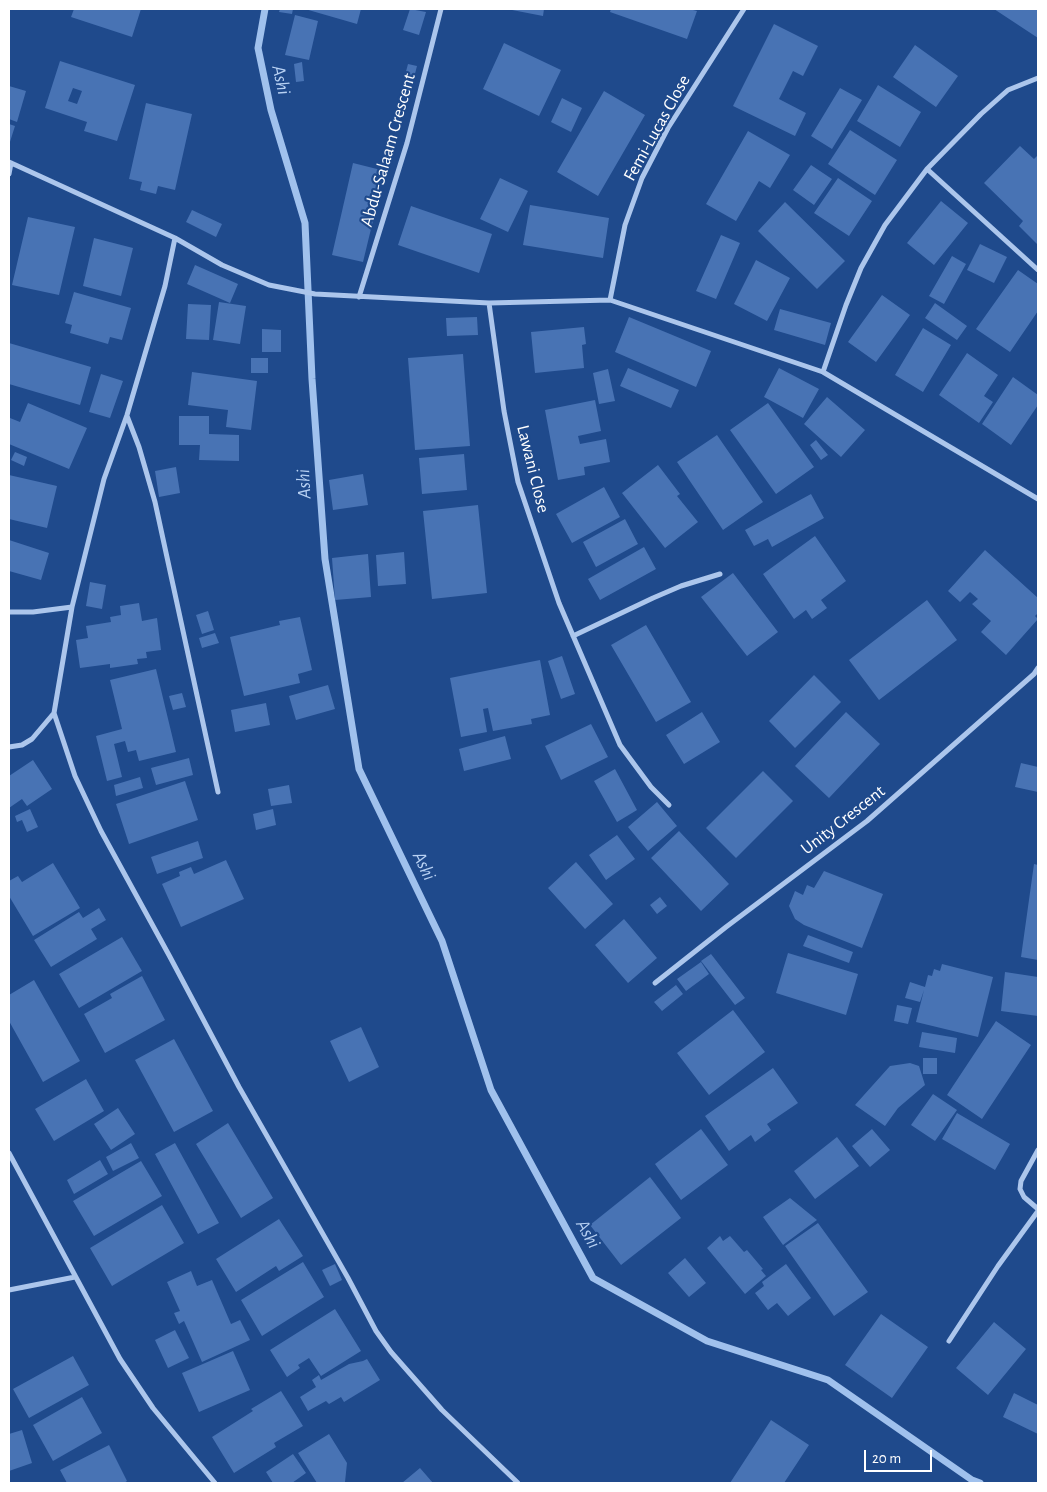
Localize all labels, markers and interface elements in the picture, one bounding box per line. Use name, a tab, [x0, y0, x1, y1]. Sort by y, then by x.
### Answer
water label: Ashi	[267, 63, 295, 97]
street label: Abdu-Salaam Crescent	[356, 71, 420, 229]
street label: Femi-Lucas Close	[619, 71, 695, 185]
street label: Lawani Close	[512, 423, 554, 515]
water label: Ashi	[292, 469, 316, 499]
street label: Unity Crescent	[797, 780, 889, 860]
water label: Ashi	[407, 848, 441, 884]
water label: Ashi	[571, 1216, 605, 1252]
scale bar	[867, 1440, 934, 1472]
text: 20 m	[872, 1451, 901, 1466]

